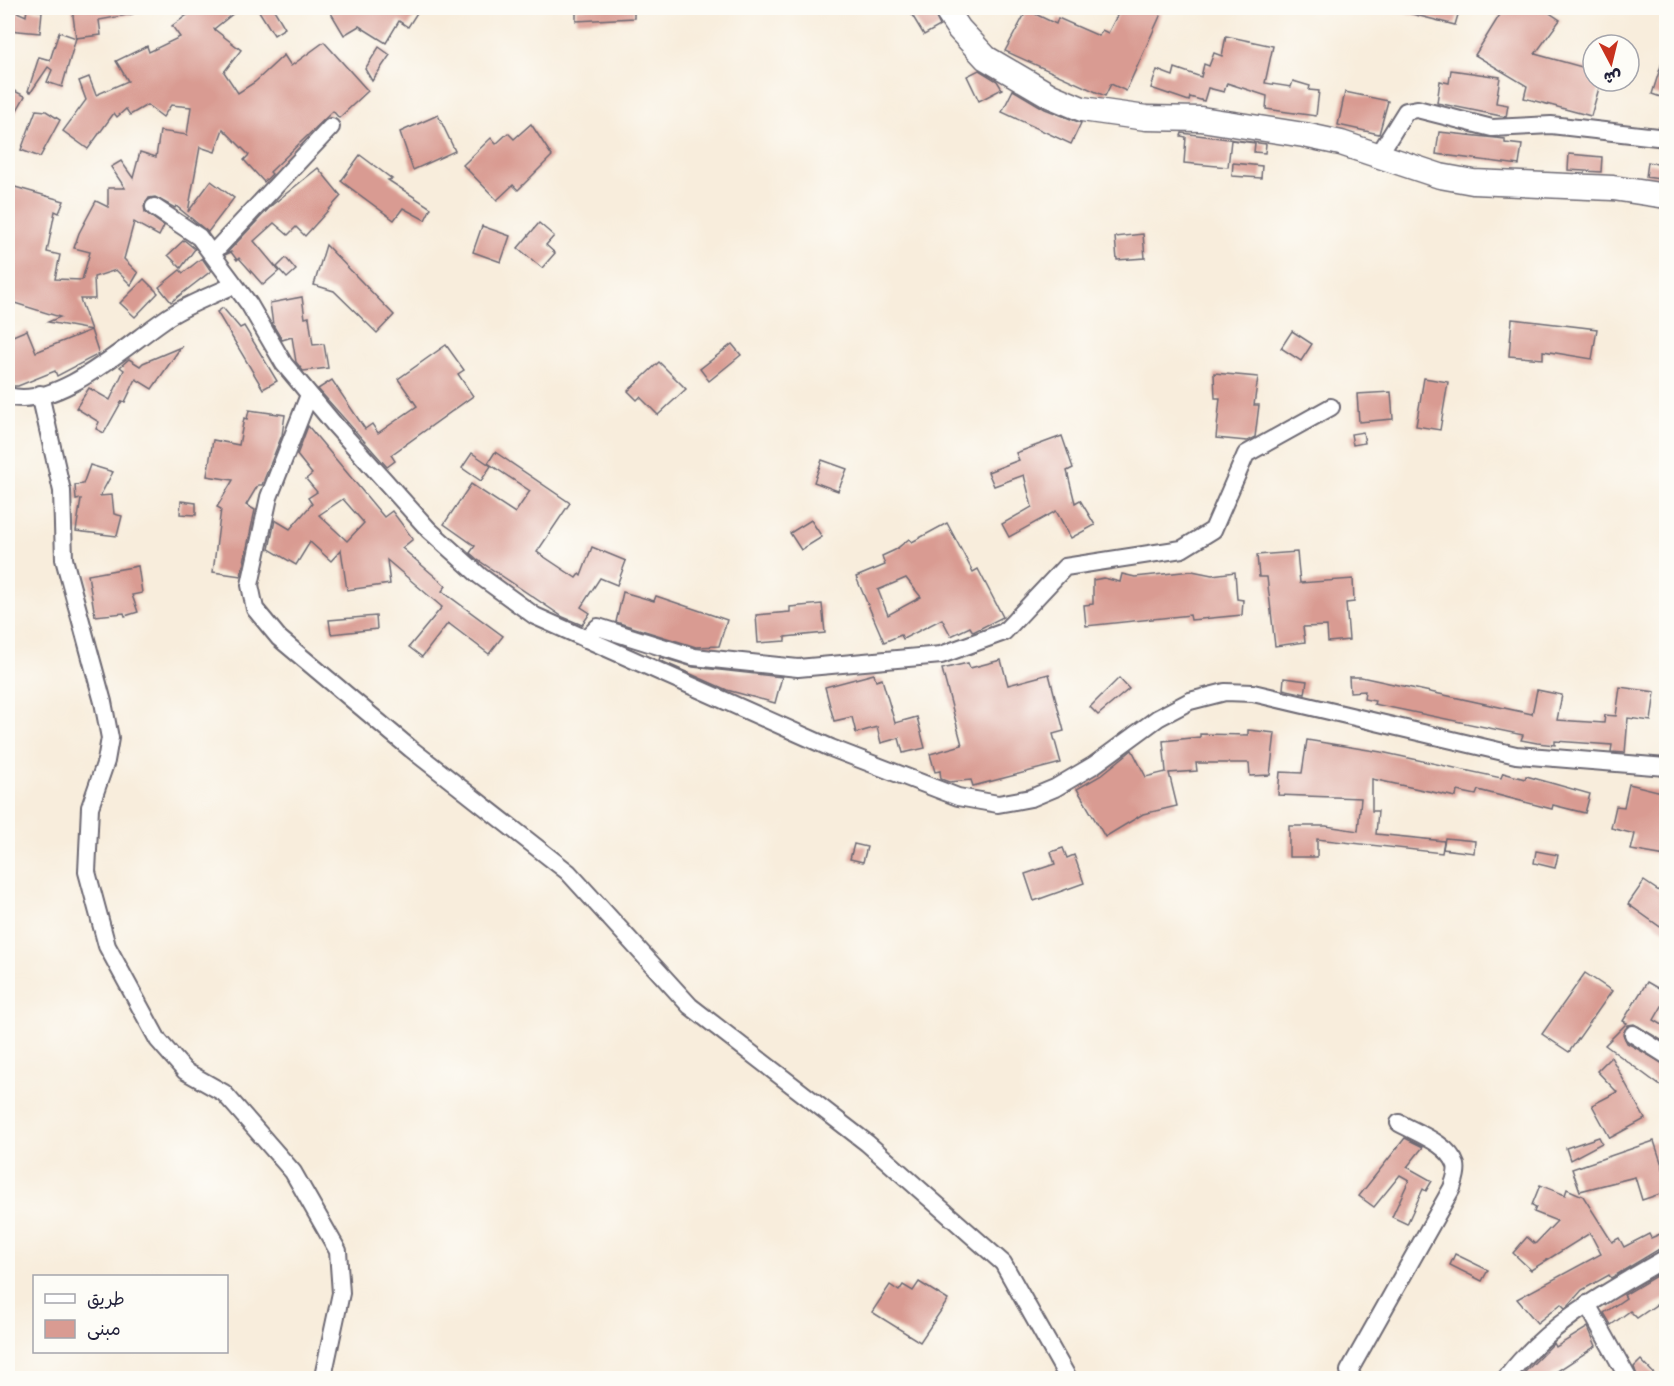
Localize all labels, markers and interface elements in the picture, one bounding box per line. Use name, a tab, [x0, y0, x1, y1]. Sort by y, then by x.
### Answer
north arrow	[1581, 33, 1641, 93]
text: ش	[1603, 66, 1623, 89]
legend	[33, 1275, 228, 1353]
text: طريق	[87, 1287, 125, 1311]
text: مبنى	[87, 1317, 121, 1341]

